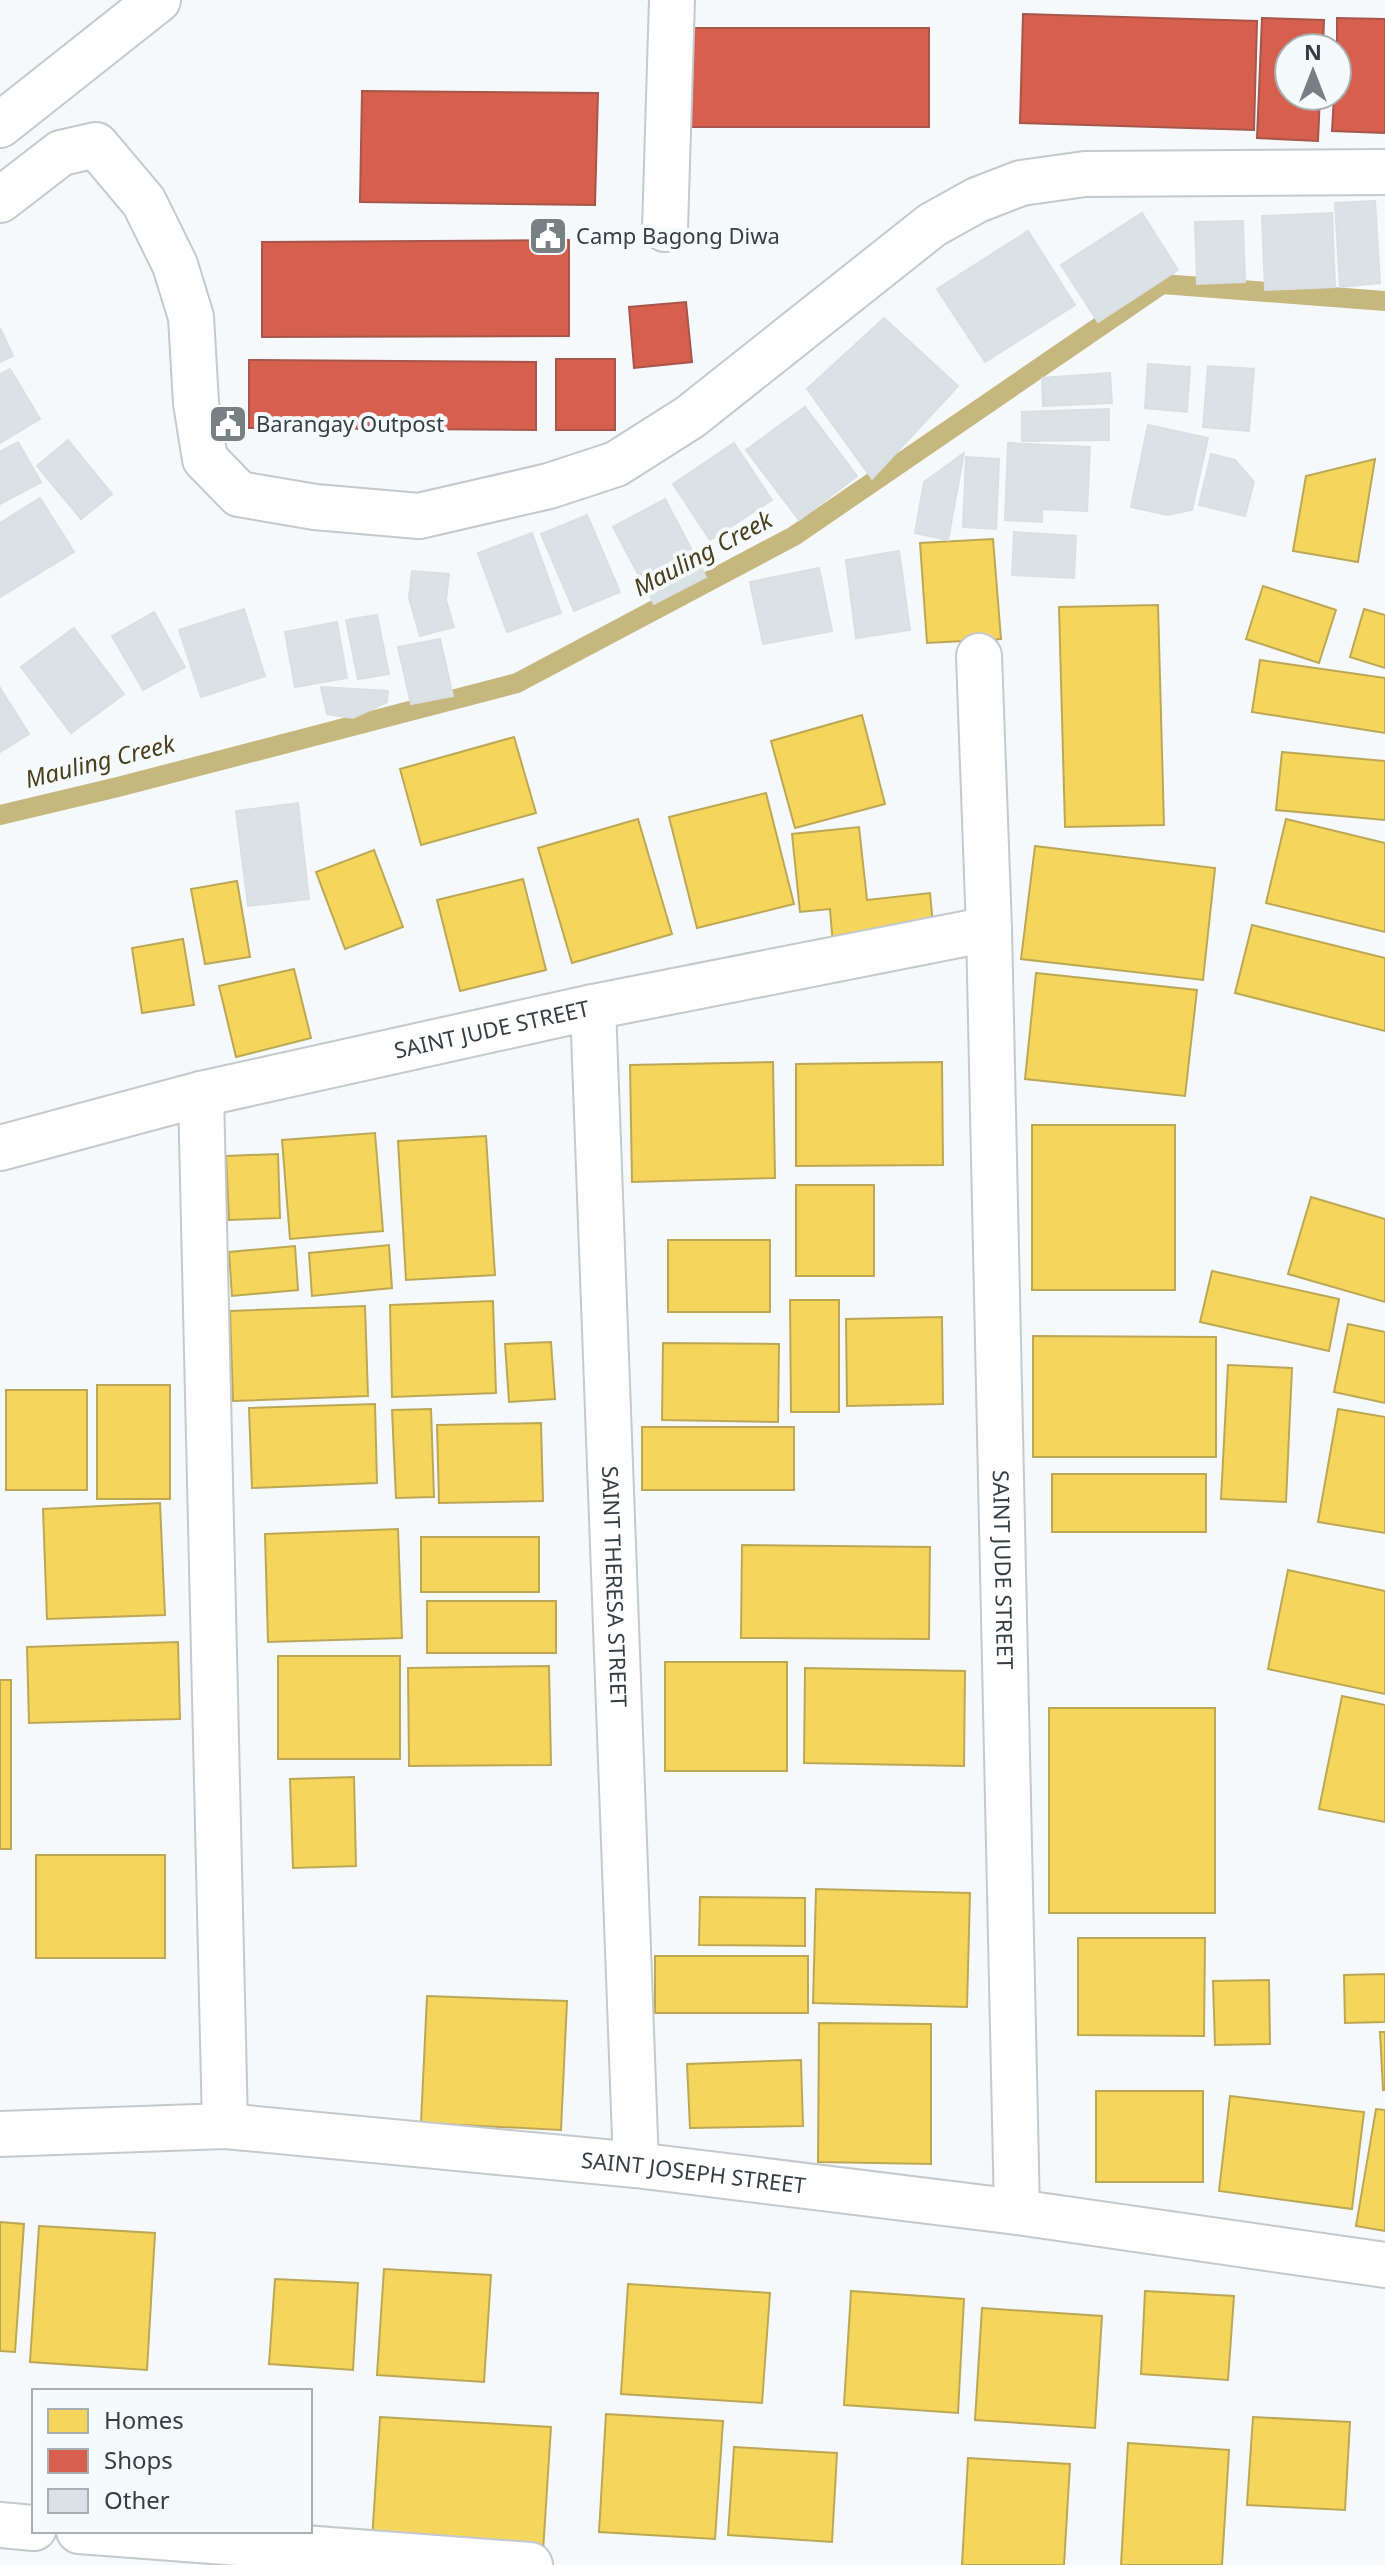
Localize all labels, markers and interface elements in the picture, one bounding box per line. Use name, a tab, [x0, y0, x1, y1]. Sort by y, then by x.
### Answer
north arrow	[1273, 32, 1353, 112]
text: N	[1304, 36, 1322, 66]
public building icon: Camp Bagong Diwa	[527, 215, 569, 257]
place label: Camp Bagong Diwa	[576, 220, 780, 250]
public building icon: Barangay Outpost	[207, 403, 249, 445]
place label: Barangay Outpost	[256, 408, 444, 438]
water label: Mauling Creek	[627, 502, 779, 603]
water label: Mauling Creek	[21, 726, 179, 795]
street label: SAINT JUDE STREET	[391, 992, 592, 1065]
street label: SAINT THERESA STREET	[596, 1465, 635, 1708]
street label: SAINT JUDE STREET	[987, 1470, 1021, 1670]
street label: SAINT JOSEPH STREET	[580, 2144, 808, 2200]
legend	[32, 2389, 312, 2533]
text: Homes	[104, 2403, 184, 2436]
text: Shops	[104, 2443, 173, 2476]
text: Other	[104, 2483, 170, 2516]

